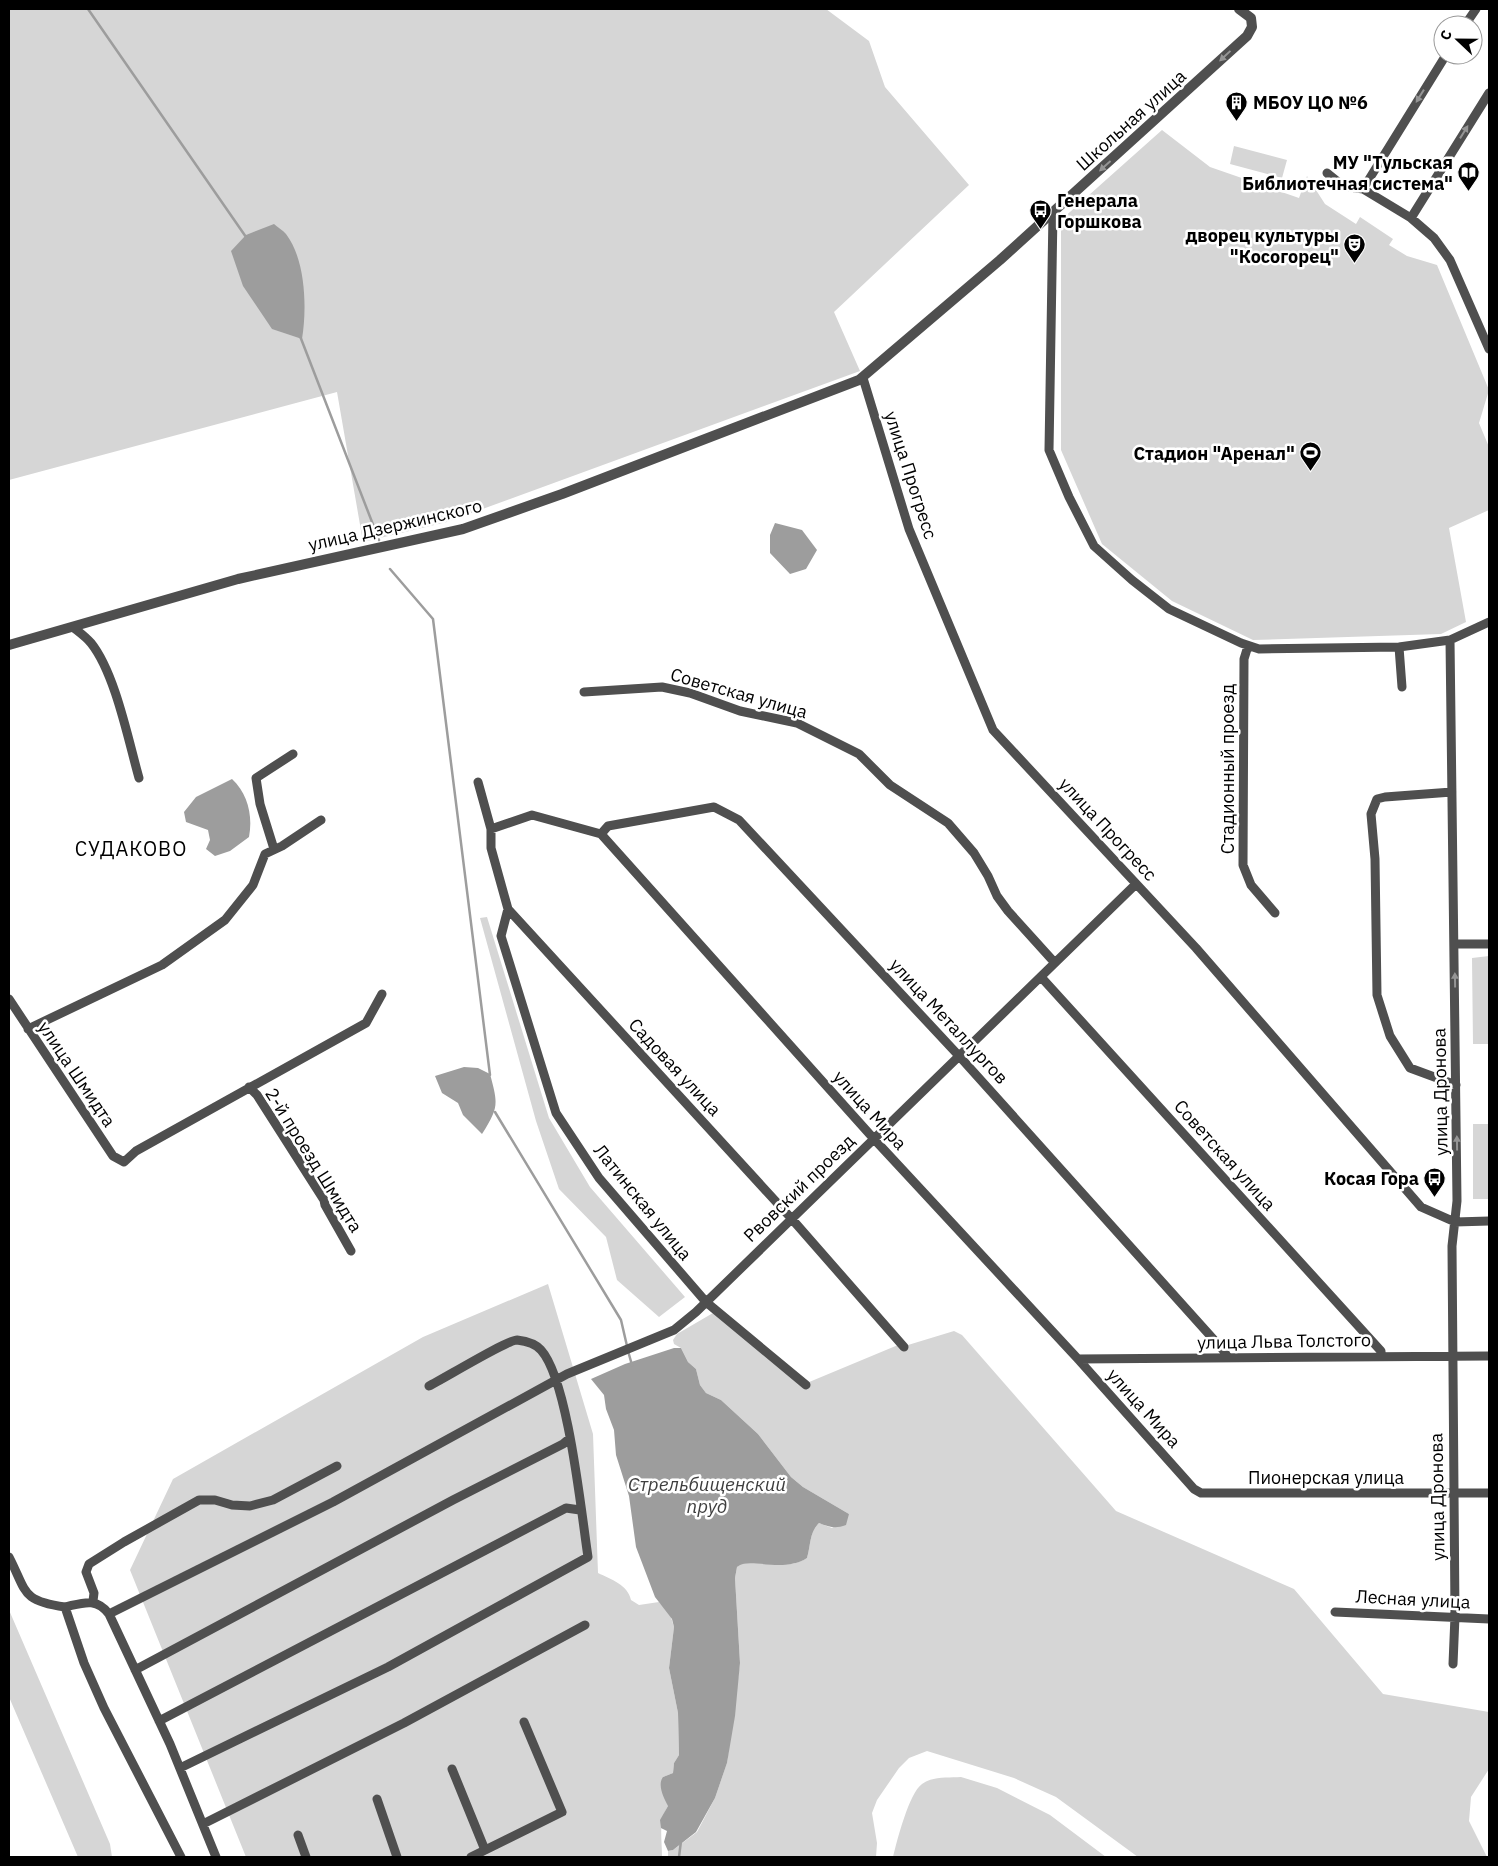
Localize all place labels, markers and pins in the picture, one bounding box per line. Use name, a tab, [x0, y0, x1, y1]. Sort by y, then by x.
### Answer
building icon: МБОУ ЦО №6	[1225, 90, 1249, 121]
place label: МБОУ ЦО №6	[1253, 91, 1368, 114]
place label: МУ "Тульская Библиотечная система"	[1242, 151, 1453, 195]
library icon: МУ "Тульская Библиотечная система"	[1457, 160, 1481, 191]
place label: Генерала Горшкова	[1057, 189, 1142, 233]
bus stop icon: Генерала Горшкова	[1029, 198, 1053, 229]
place label: дворец культуры "Косогорец"	[1185, 224, 1339, 268]
theatre icon: дворец культуры "Косогорец"	[1343, 233, 1367, 264]
sports icon: Стадион "Аренал"	[1299, 441, 1323, 472]
place label: Стадион "Аренал"	[1133, 442, 1295, 465]
bus stop icon: Косая Гора	[1423, 1166, 1447, 1197]
place label: Косая Гора	[1324, 1167, 1419, 1190]

